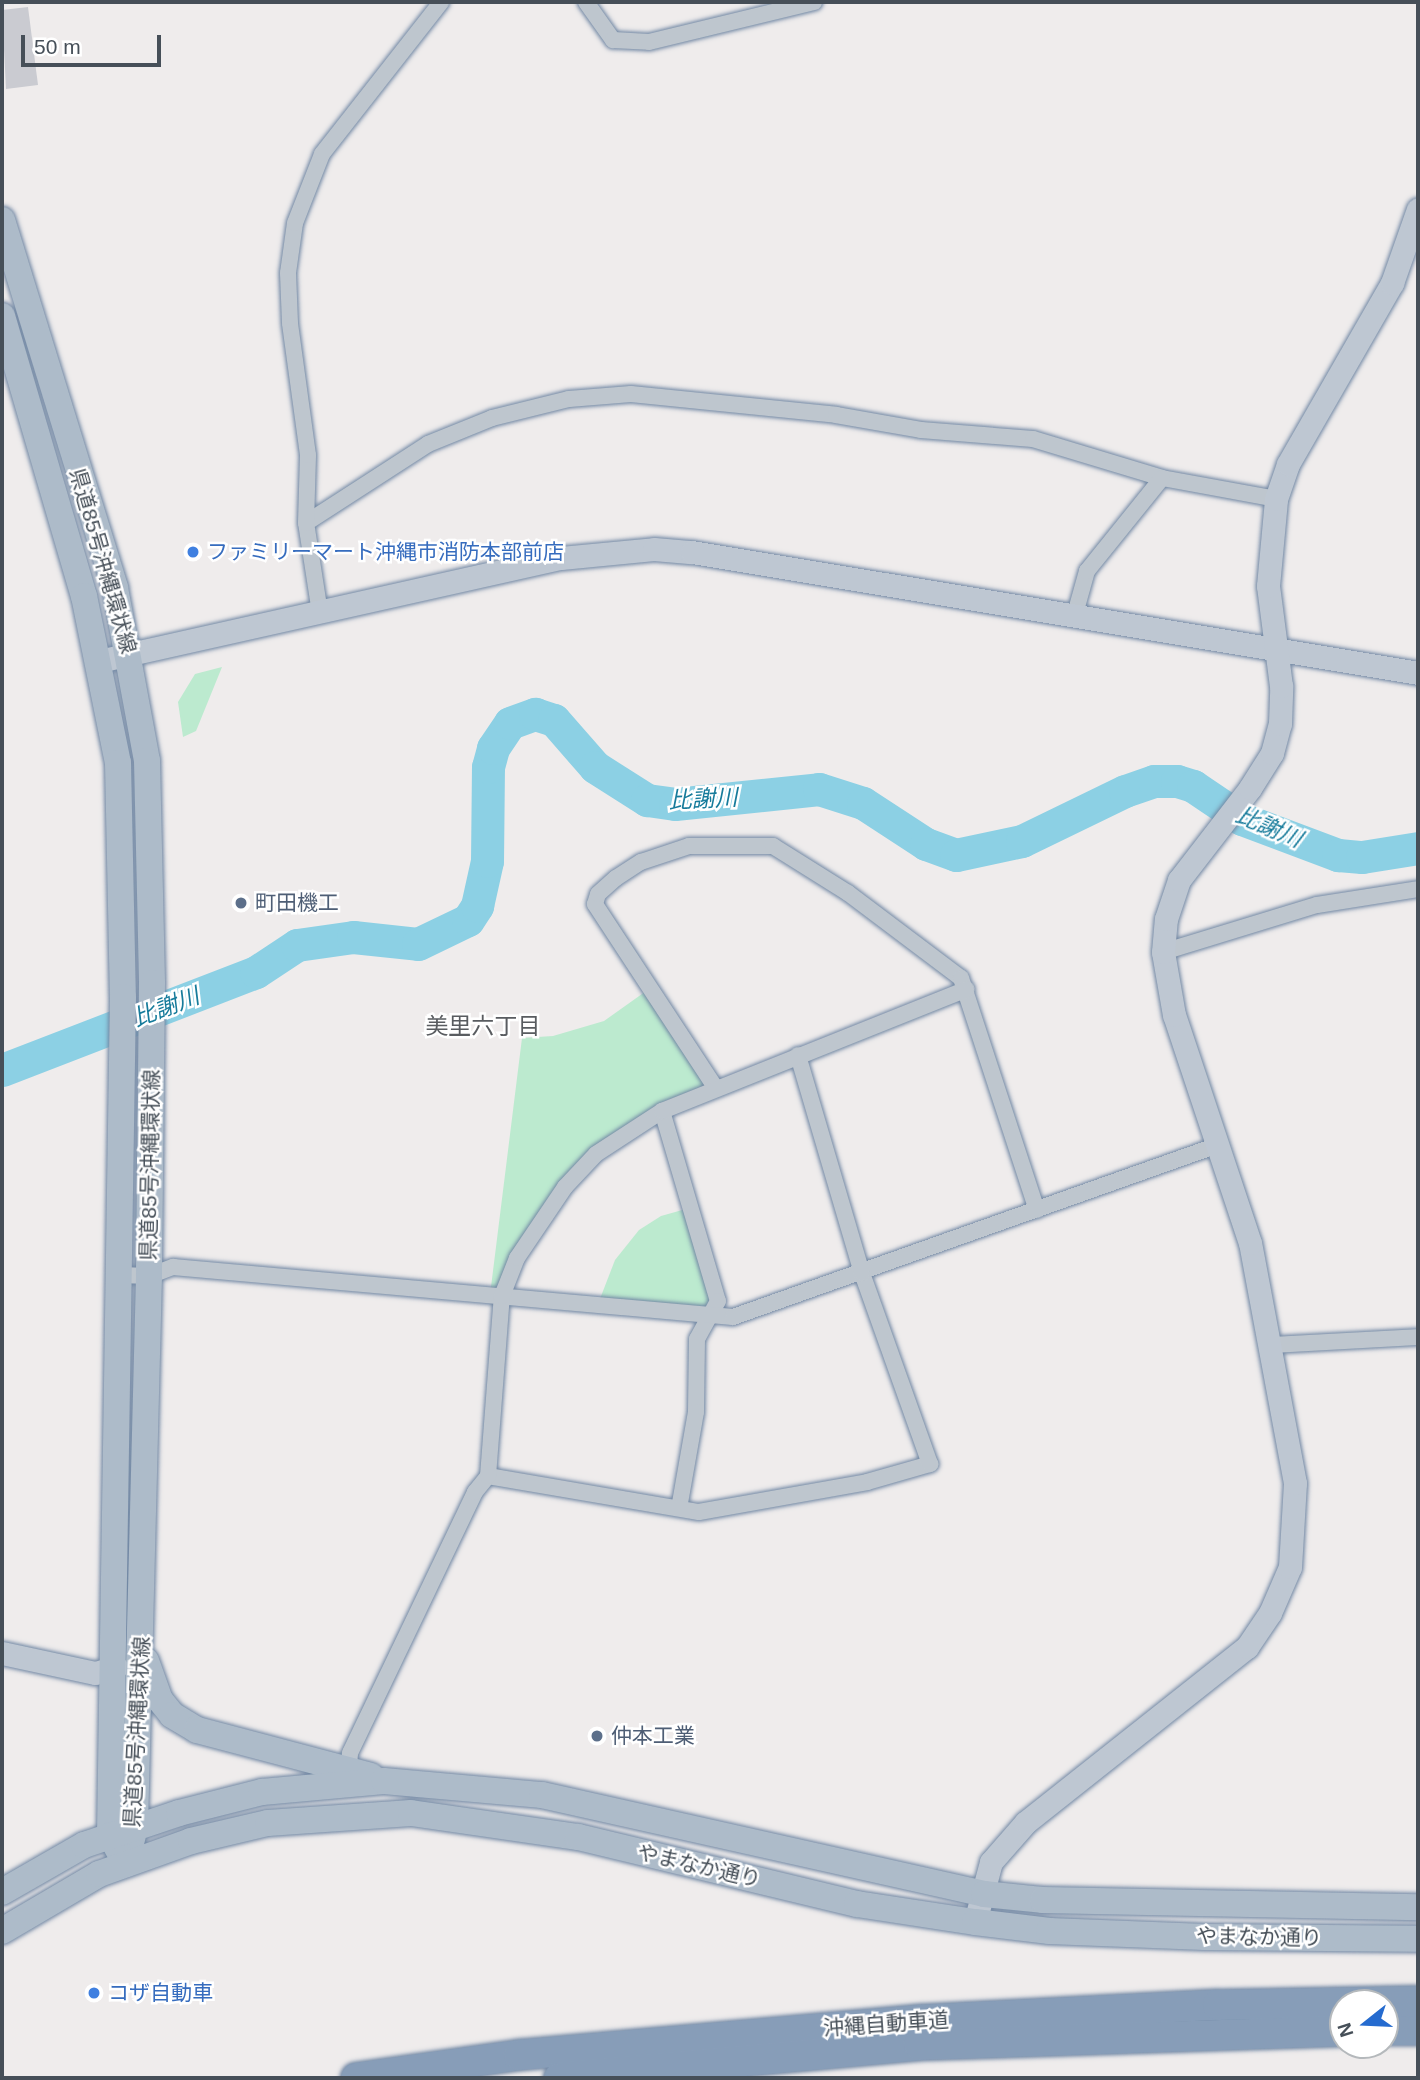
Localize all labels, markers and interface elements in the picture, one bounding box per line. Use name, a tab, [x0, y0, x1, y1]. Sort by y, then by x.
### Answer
scale bar	[24, 21, 164, 65]
text: 50 m	[34, 35, 81, 58]
street label: 県道85号沖縄環状線	[65, 466, 141, 656]
place label: ファミリーマート沖縄市消防本部前店	[207, 539, 564, 565]
marker: ファミリーマート沖縄市消防本部前店	[185, 544, 201, 560]
water label: 比謝川	[668, 783, 738, 815]
water label: 比謝川	[1232, 801, 1306, 853]
place label: 町田機工	[255, 890, 339, 916]
marker: 町田機工	[233, 895, 249, 911]
water label: 比謝川	[129, 982, 203, 1032]
district label: 美里六丁目	[426, 1012, 540, 1040]
street label: 県道85号沖縄環状線	[136, 1069, 164, 1261]
street label: 県道85号沖縄環状線	[119, 1636, 155, 1828]
place label: 仲本工業	[611, 1723, 695, 1749]
marker: 仲本工業	[589, 1728, 605, 1744]
street label: やまなか通り	[635, 1840, 763, 1892]
street label: やまなか通り	[1196, 1923, 1322, 1951]
place label: コザ自動車	[108, 1980, 213, 2006]
marker: コザ自動車	[86, 1985, 102, 2001]
north arrow	[1329, 1989, 1399, 2059]
street label: 沖縄自動車道	[822, 2007, 950, 2041]
text: N	[1333, 2020, 1358, 2040]

